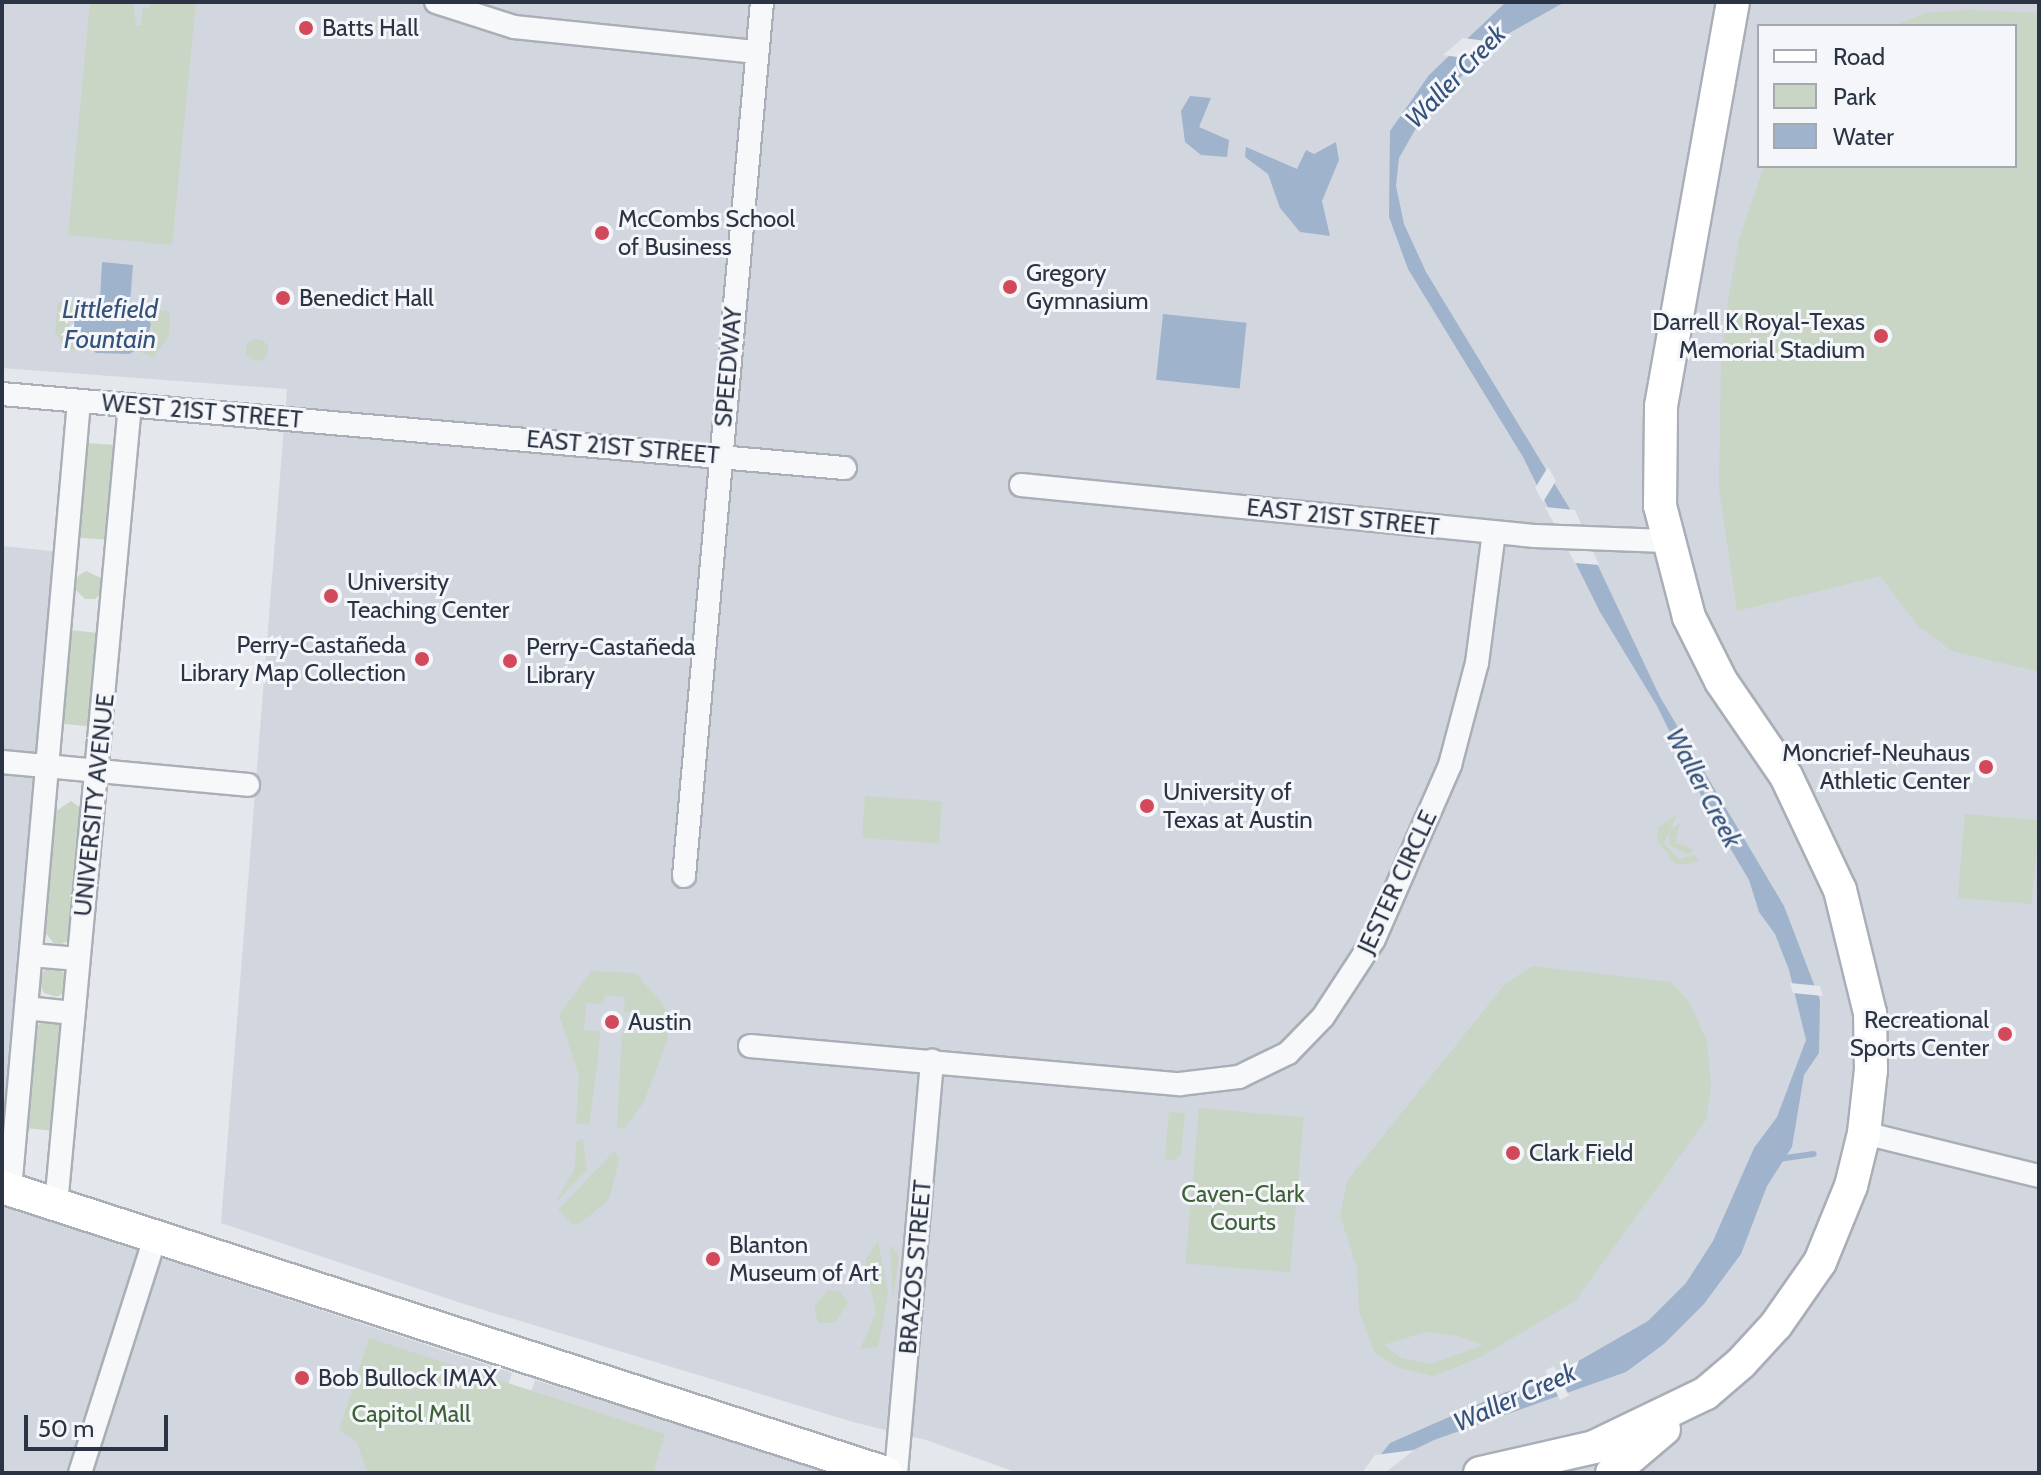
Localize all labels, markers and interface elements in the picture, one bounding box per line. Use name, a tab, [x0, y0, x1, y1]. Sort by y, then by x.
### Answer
place label: Batts Hall	[322, 14, 419, 42]
marker: Batts Hall	[297, 19, 315, 37]
water label: Waller Creek	[1399, 19, 1513, 135]
legend	[1757, 24, 2017, 168]
text: Road	[1833, 42, 1885, 71]
text: Park	[1833, 82, 1876, 111]
text: Water	[1833, 122, 1894, 151]
place label: McCombs School of Business	[618, 205, 795, 261]
marker: McCombs School of Business	[593, 224, 611, 242]
place label: Gregory Gymnasium	[1026, 259, 1149, 315]
marker: Gregory Gymnasium	[1001, 278, 1019, 296]
place label: Benedict Hall	[299, 284, 434, 312]
marker: Benedict Hall	[274, 289, 292, 307]
water label: Littlefield Fountain	[62, 294, 158, 356]
street label: SPEEDWAY	[708, 306, 748, 428]
place label: Darrell K Royal-Texas Memorial Stadium	[1652, 308, 1865, 364]
marker: Darrell K Royal-Texas Memorial Stadium	[1872, 327, 1890, 345]
street label: WEST 21ST STREET	[100, 388, 304, 434]
street label: EAST 21ST STREET	[525, 424, 721, 470]
street label: EAST 21ST STREET	[1245, 493, 1441, 541]
place label: University Teaching Center	[347, 568, 509, 624]
marker: University Teaching Center	[322, 587, 340, 605]
place label: Perry-Castañeda Library Map Collection	[180, 631, 406, 687]
place label: Perry-Castañeda Library	[526, 633, 696, 689]
marker: Perry-Castañeda Library Map Collection	[413, 650, 431, 668]
marker: Perry-Castañeda Library	[501, 652, 519, 670]
street label: UNIVERSITY AVENUE	[68, 692, 120, 918]
water label: Waller Creek	[1659, 723, 1747, 853]
place label: Moncrief-Neuhaus Athletic Center	[1782, 739, 1970, 795]
marker: Moncrief-Neuhaus Athletic Center	[1977, 758, 1995, 776]
place label: University of Texas at Austin	[1163, 778, 1313, 834]
marker: University of Texas at Austin	[1138, 797, 1156, 815]
street label: JESTER CIRCLE	[1351, 806, 1443, 958]
place label: Recreational Sports Center	[1850, 1006, 1989, 1062]
place label: Austin	[628, 1008, 692, 1036]
marker: Austin	[603, 1013, 621, 1031]
marker: Recreational Sports Center	[1996, 1025, 2014, 1043]
place label: Clark Field	[1529, 1139, 1633, 1167]
marker: Clark Field	[1504, 1144, 1522, 1162]
street label: BRAZOS STREET	[893, 1179, 937, 1355]
park label: Caven-Clark Courts	[1181, 1180, 1305, 1236]
place label: Blanton Museum of Art	[729, 1231, 879, 1287]
marker: Blanton Museum of Art	[704, 1250, 722, 1268]
water label: Waller Creek	[1449, 1357, 1581, 1439]
place label: Bob Bullock IMAX	[318, 1364, 497, 1392]
marker: Bob Bullock IMAX	[293, 1369, 311, 1387]
scale bar	[28, 1399, 172, 1449]
park label: Capitol Mall	[351, 1400, 471, 1428]
text: 50 m	[38, 1414, 94, 1443]

